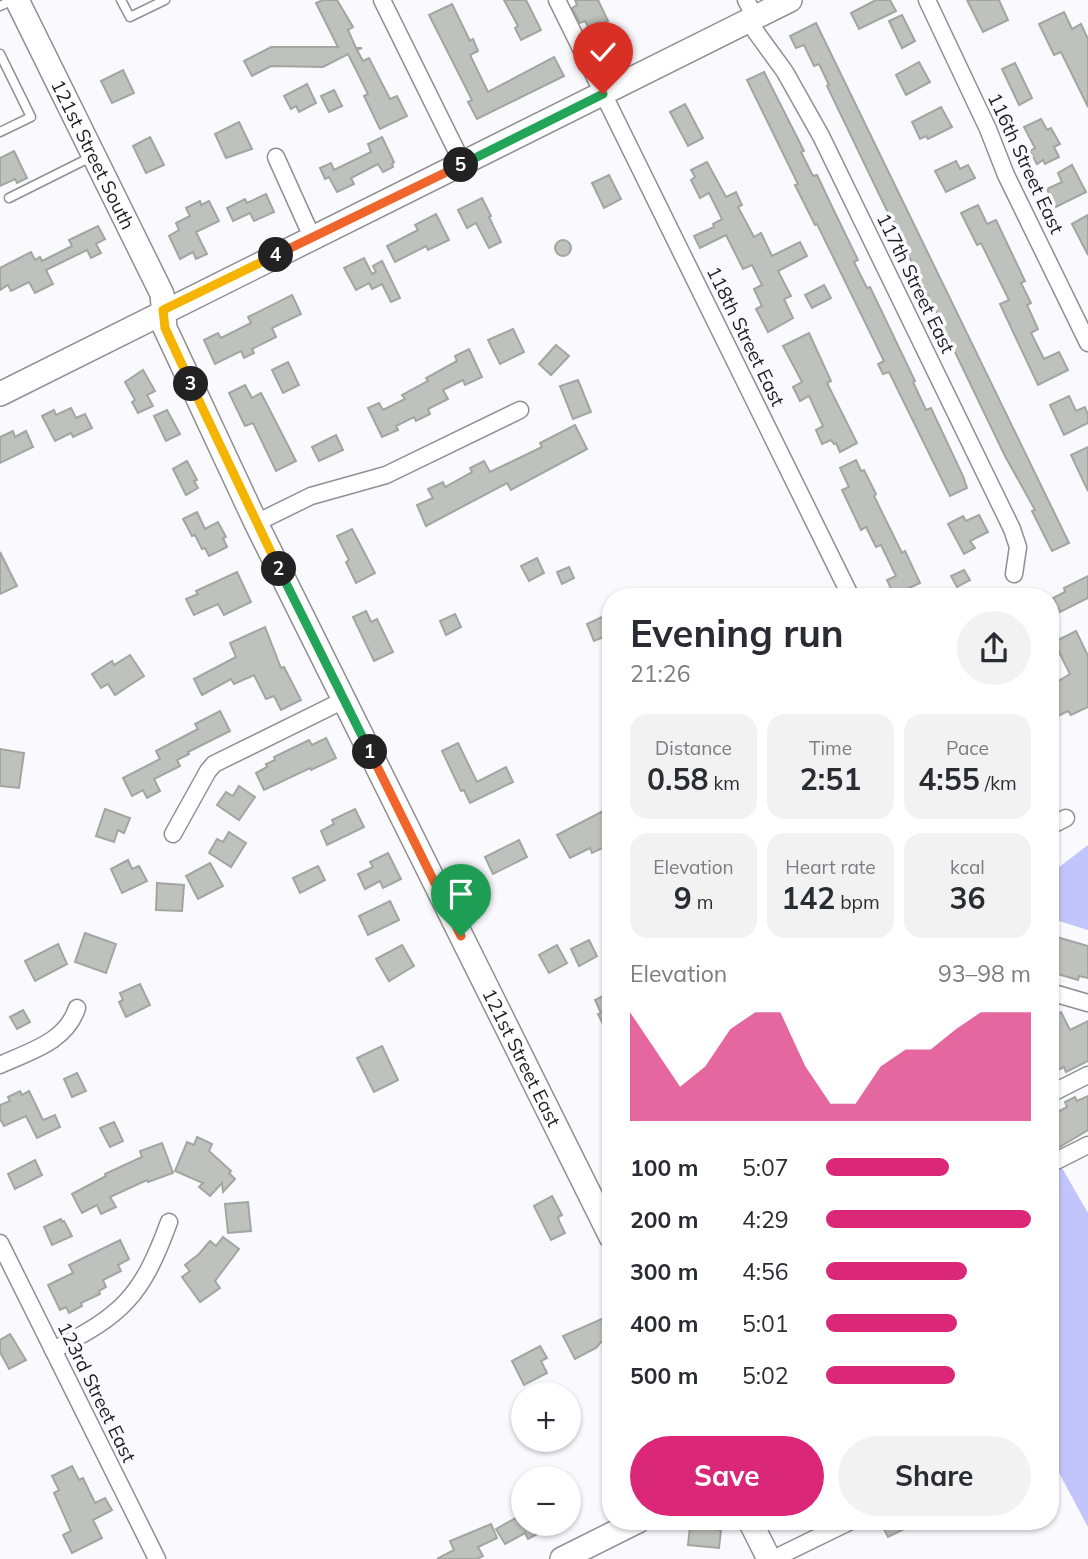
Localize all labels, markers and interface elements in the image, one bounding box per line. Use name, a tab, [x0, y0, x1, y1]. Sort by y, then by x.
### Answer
pin	[573, 22, 633, 94]
icon: check	[584, 33, 622, 71]
street label: 121st Street South	[46, 75, 140, 233]
street label: 116th Street East	[983, 89, 1069, 238]
pin: 5	[444, 148, 478, 182]
text: 5	[455, 152, 466, 176]
street label: 117th Street East	[872, 209, 960, 357]
pin: 4	[258, 238, 294, 272]
text: 4	[270, 242, 281, 266]
street label: 118th Street East	[702, 262, 790, 410]
pin: 3	[174, 366, 208, 402]
text: 3	[185, 371, 196, 395]
pin: 2	[262, 552, 296, 586]
text: 2	[273, 556, 284, 580]
text: Evening run	[630, 609, 844, 657]
button: share	[957, 611, 1031, 685]
text: 21:26	[630, 659, 690, 688]
pin: 1	[352, 734, 388, 770]
text: Distance	[655, 736, 732, 760]
text: Time	[809, 736, 852, 760]
text: Pace	[946, 736, 989, 760]
text: 1	[364, 739, 375, 763]
text: 0.58	[647, 760, 709, 798]
text: 2:51	[800, 760, 861, 798]
text: 4:55	[918, 760, 980, 798]
text: km	[709, 771, 740, 795]
text: /km	[980, 771, 1017, 795]
text: Elevation	[653, 855, 734, 879]
text: Heart rate	[785, 855, 876, 879]
text: kcal	[950, 855, 985, 879]
pin	[431, 864, 491, 936]
icon: arrive	[442, 875, 480, 913]
text: 9	[674, 879, 692, 917]
text: 142	[781, 879, 835, 917]
text: 36	[950, 879, 986, 917]
text: m	[692, 890, 713, 914]
text: bpm	[835, 890, 880, 914]
text: Elevation	[630, 959, 727, 988]
text: 93–98 m	[938, 959, 1031, 988]
street label: 121st Street East	[477, 984, 566, 1131]
text: 100 m	[630, 1153, 698, 1182]
text: 5:07	[742, 1153, 789, 1182]
text: 200 m	[630, 1205, 698, 1234]
text: 4:29	[742, 1205, 789, 1234]
text: 300 m	[630, 1257, 698, 1286]
text: 4:56	[742, 1257, 789, 1286]
text: 400 m	[630, 1309, 698, 1338]
text: 5:01	[742, 1309, 789, 1338]
street label: 123rd Street East	[53, 1318, 142, 1466]
text: 500 m	[630, 1361, 698, 1390]
text: 5:02	[742, 1361, 789, 1390]
map controls	[511, 1382, 581, 1536]
button: +	[511, 1382, 581, 1452]
button: Save	[630, 1436, 824, 1516]
button: Share	[838, 1436, 1031, 1516]
button: −	[511, 1466, 581, 1536]

